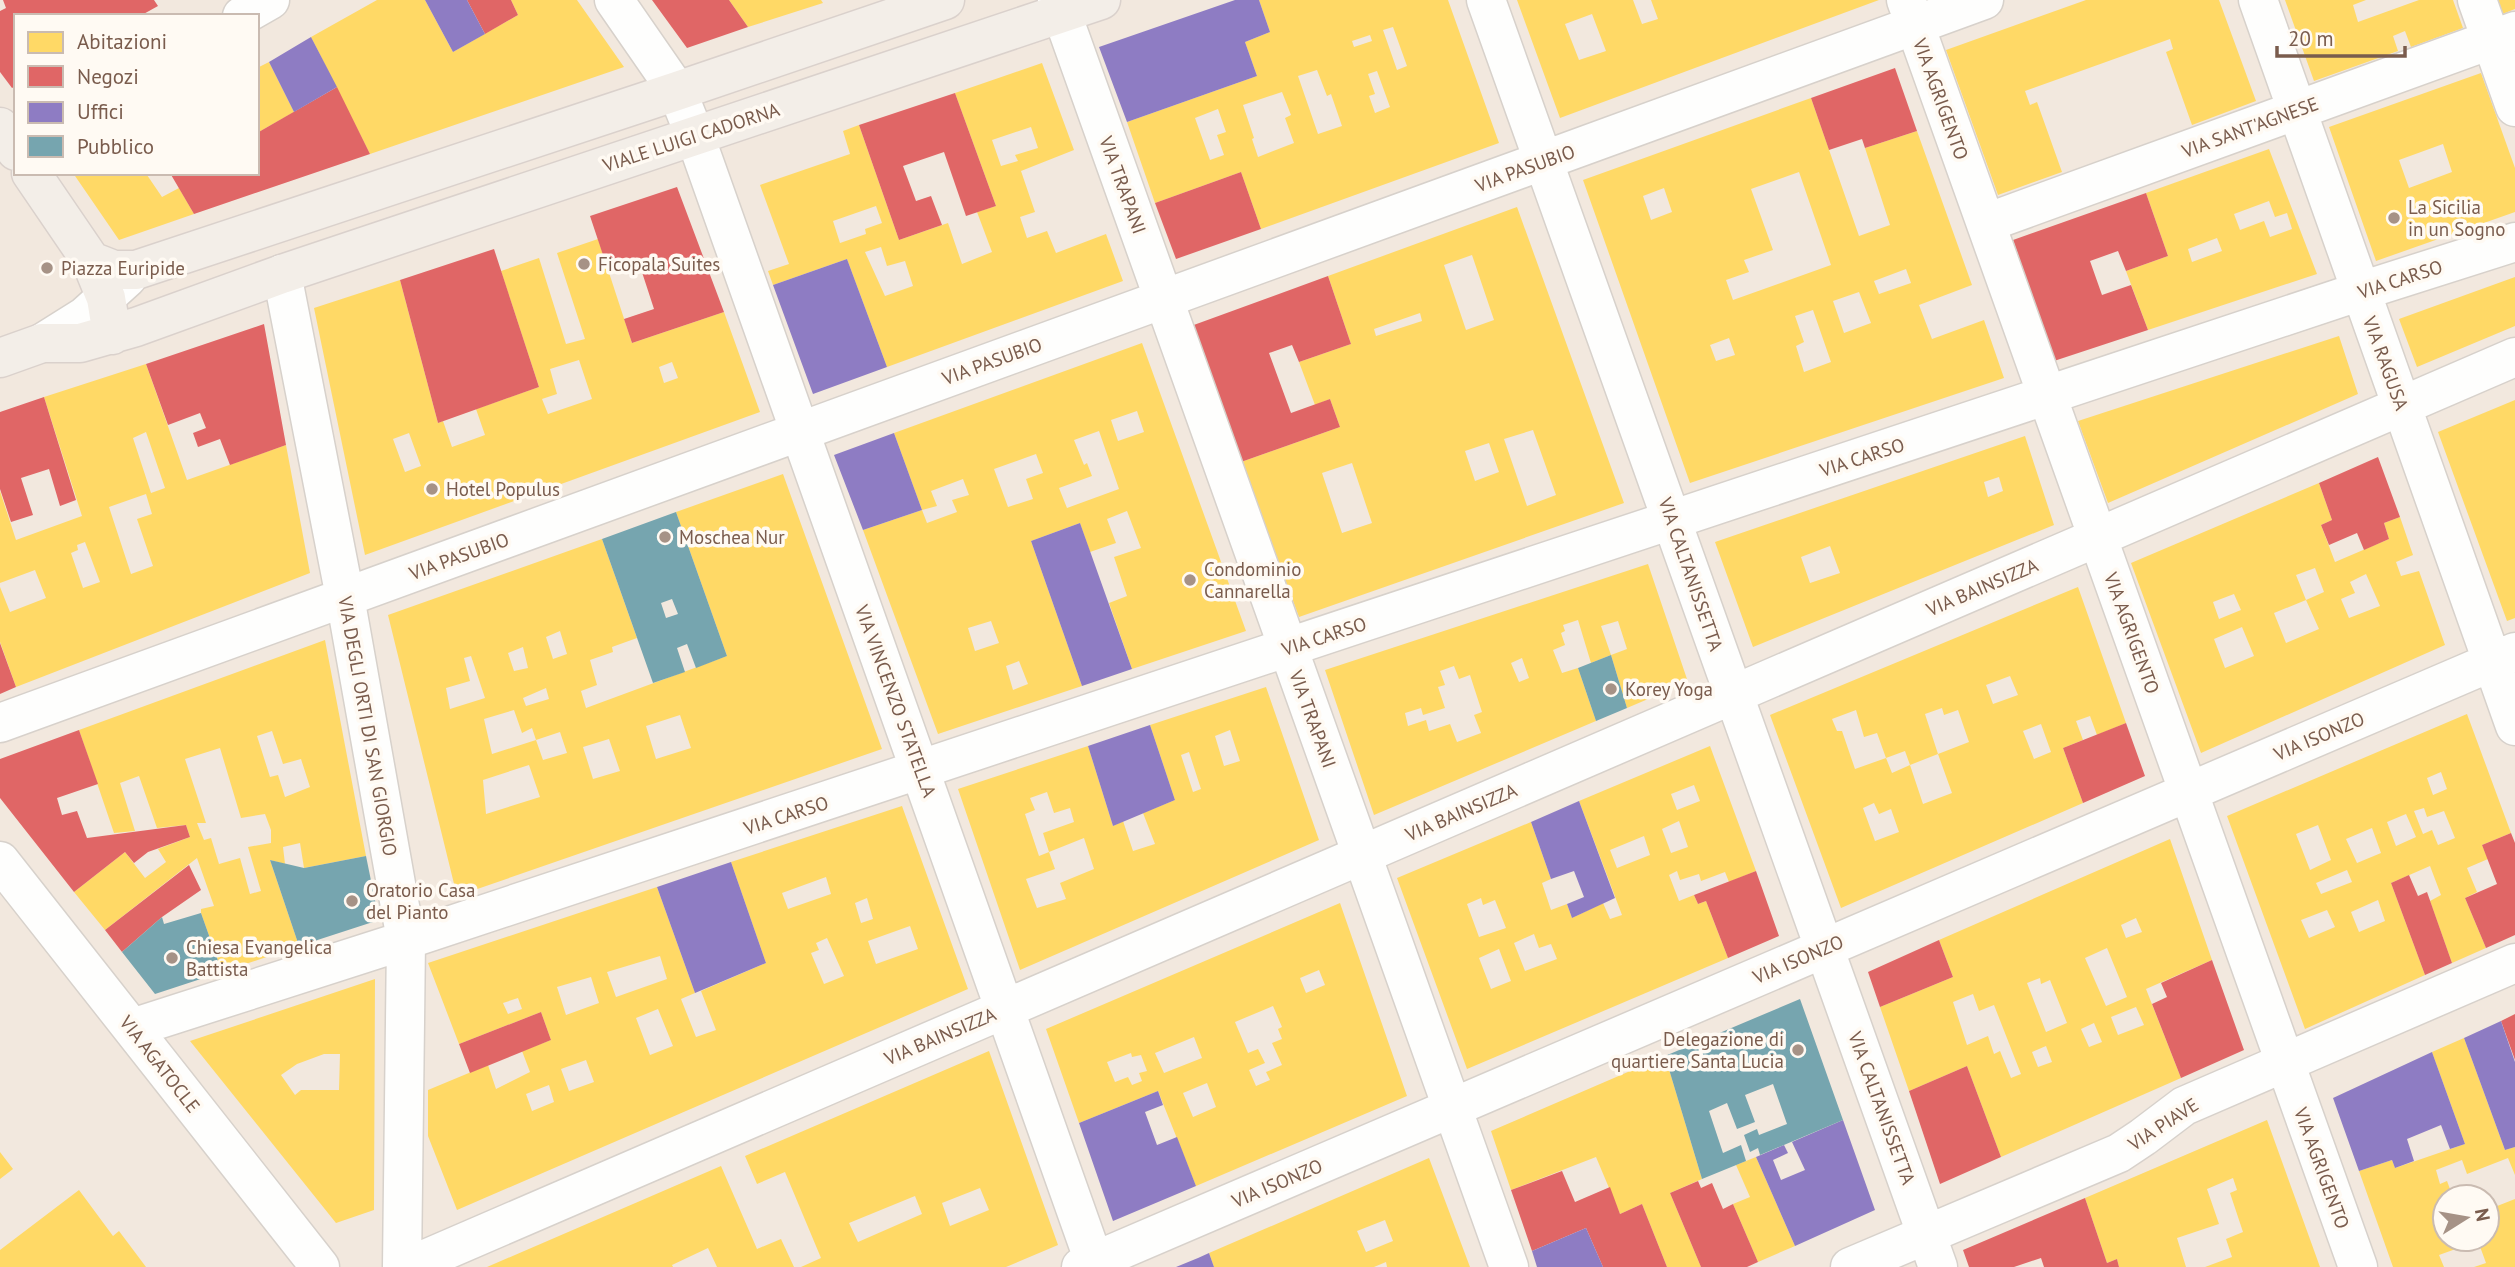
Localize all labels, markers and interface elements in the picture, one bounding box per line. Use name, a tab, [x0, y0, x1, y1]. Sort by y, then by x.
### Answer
legend	[14, 14, 259, 175]
scale bar	[2277, 14, 2405, 58]
text: 20 m	[2288, 25, 2334, 52]
text: Abitazioni	[77, 28, 167, 55]
street label: VIA AGRIGENTO	[1908, 34, 1974, 163]
text: Negozi	[77, 63, 139, 90]
street label: VIA SANT'AGNESE	[2177, 91, 2322, 163]
street label: VIALE LUIGI CADORNA	[599, 97, 782, 177]
text: Uffici	[77, 98, 124, 125]
street label: VIA TRAPANI	[1094, 132, 1152, 237]
text: Pubblico	[77, 133, 154, 160]
street label: VIA PASUBIO	[1471, 139, 1578, 197]
place label: La Sicilia in un Sogno	[2408, 195, 2505, 241]
marker: La Sicilia in un Sogno	[2386, 210, 2402, 226]
place label: Ficopala Suites	[598, 252, 720, 276]
street label: VIA CARSO	[2354, 254, 2445, 304]
place label: Piazza Euripide	[61, 256, 185, 280]
marker: Ficopala Suites	[576, 256, 592, 272]
marker: Piazza Euripide	[39, 260, 55, 276]
street label: VIA RAGUSA	[2358, 312, 2414, 413]
street label: VIA PASUBIO	[938, 332, 1045, 390]
street label: VIA CARSO	[1816, 432, 1907, 482]
place label: Hotel Populus	[446, 477, 560, 501]
marker: Hotel Populus	[424, 481, 440, 497]
street label: VIA CALTANISSETTA	[1653, 493, 1729, 654]
place label: Moschea Nur	[679, 525, 785, 549]
street label: VIA PASUBIO	[405, 527, 512, 585]
marker: Moschea Nur	[657, 529, 673, 545]
street label: VIA BAINSIZZA	[1922, 553, 2041, 622]
place label: Condominio Cannarella	[1204, 557, 1301, 603]
street label: VIA AGRIGENTO	[2099, 568, 2165, 697]
marker: Condominio Cannarella	[1182, 572, 1198, 588]
street label: VIA DEGLI ORTI DI SAN GIORGIO	[333, 593, 403, 858]
street label: VIA VINCENZO STATELLA	[850, 601, 942, 800]
street label: VIA CARSO	[1278, 611, 1369, 661]
street label: VIA TRAPANI	[1284, 666, 1342, 771]
place label: Korey Yoga	[1625, 677, 1713, 701]
marker: Korey Yoga	[1603, 681, 1619, 697]
street label: VIA ISONZO	[2269, 706, 2368, 766]
street label: VIA BAINSIZZA	[1401, 778, 1520, 847]
street label: VIA CARSO	[740, 790, 831, 840]
place label: Oratorio Casa del Pianto	[366, 878, 475, 924]
marker: Oratorio Casa del Pianto	[344, 893, 360, 909]
street label: VIA ISONZO	[1748, 929, 1847, 989]
place label: Chiesa Evangelica Battista	[186, 935, 332, 981]
marker: Chiesa Evangelica Battista	[164, 950, 180, 966]
street label: VIA BAINSIZZA	[880, 1002, 999, 1071]
street label: VIA AGATOCLE	[114, 1010, 205, 1117]
place label: Delegazione di quartiere Santa Lucia	[1611, 1027, 1784, 1073]
street label: VIA CALTANISSETTA	[1843, 1027, 1921, 1188]
marker: Delegazione di quartiere Santa Lucia	[1790, 1042, 1806, 1058]
street label: VIA PIAVE	[2122, 1092, 2203, 1156]
street label: VIA AGRIGENTO	[2289, 1103, 2355, 1232]
street label: VIA ISONZO	[1227, 1153, 1326, 1213]
north arrow	[2431, 1183, 2501, 1253]
text: N	[2470, 1206, 2496, 1223]

